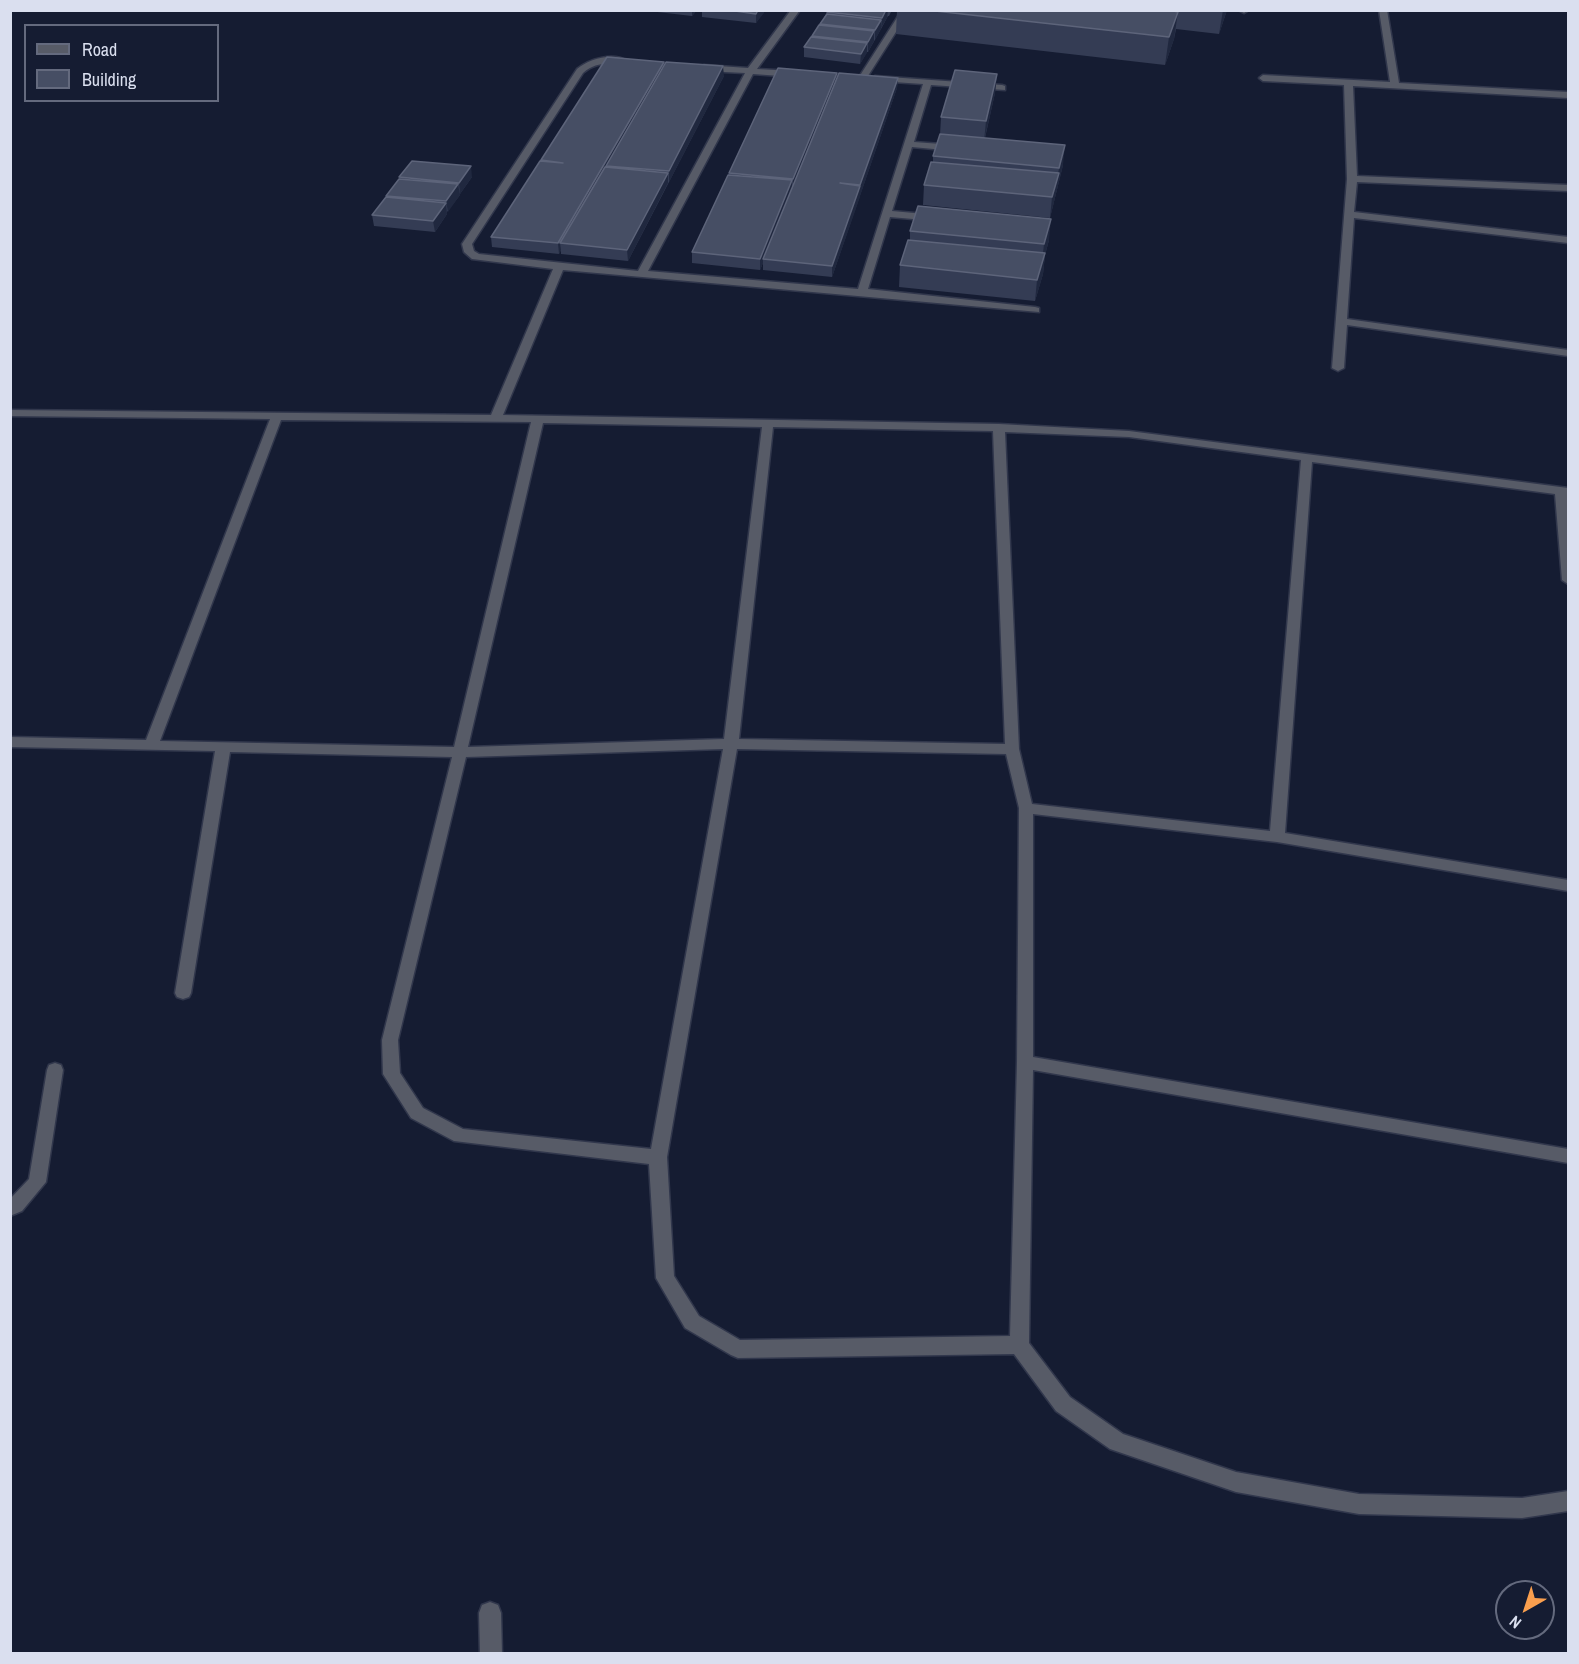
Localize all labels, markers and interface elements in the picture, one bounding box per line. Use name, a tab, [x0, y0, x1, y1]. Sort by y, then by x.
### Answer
legend	[24, 24, 219, 102]
text: Road	[82, 37, 117, 62]
text: Building	[82, 67, 136, 92]
north arrow	[1495, 1580, 1555, 1640]
text: N	[1504, 1611, 1526, 1634]

